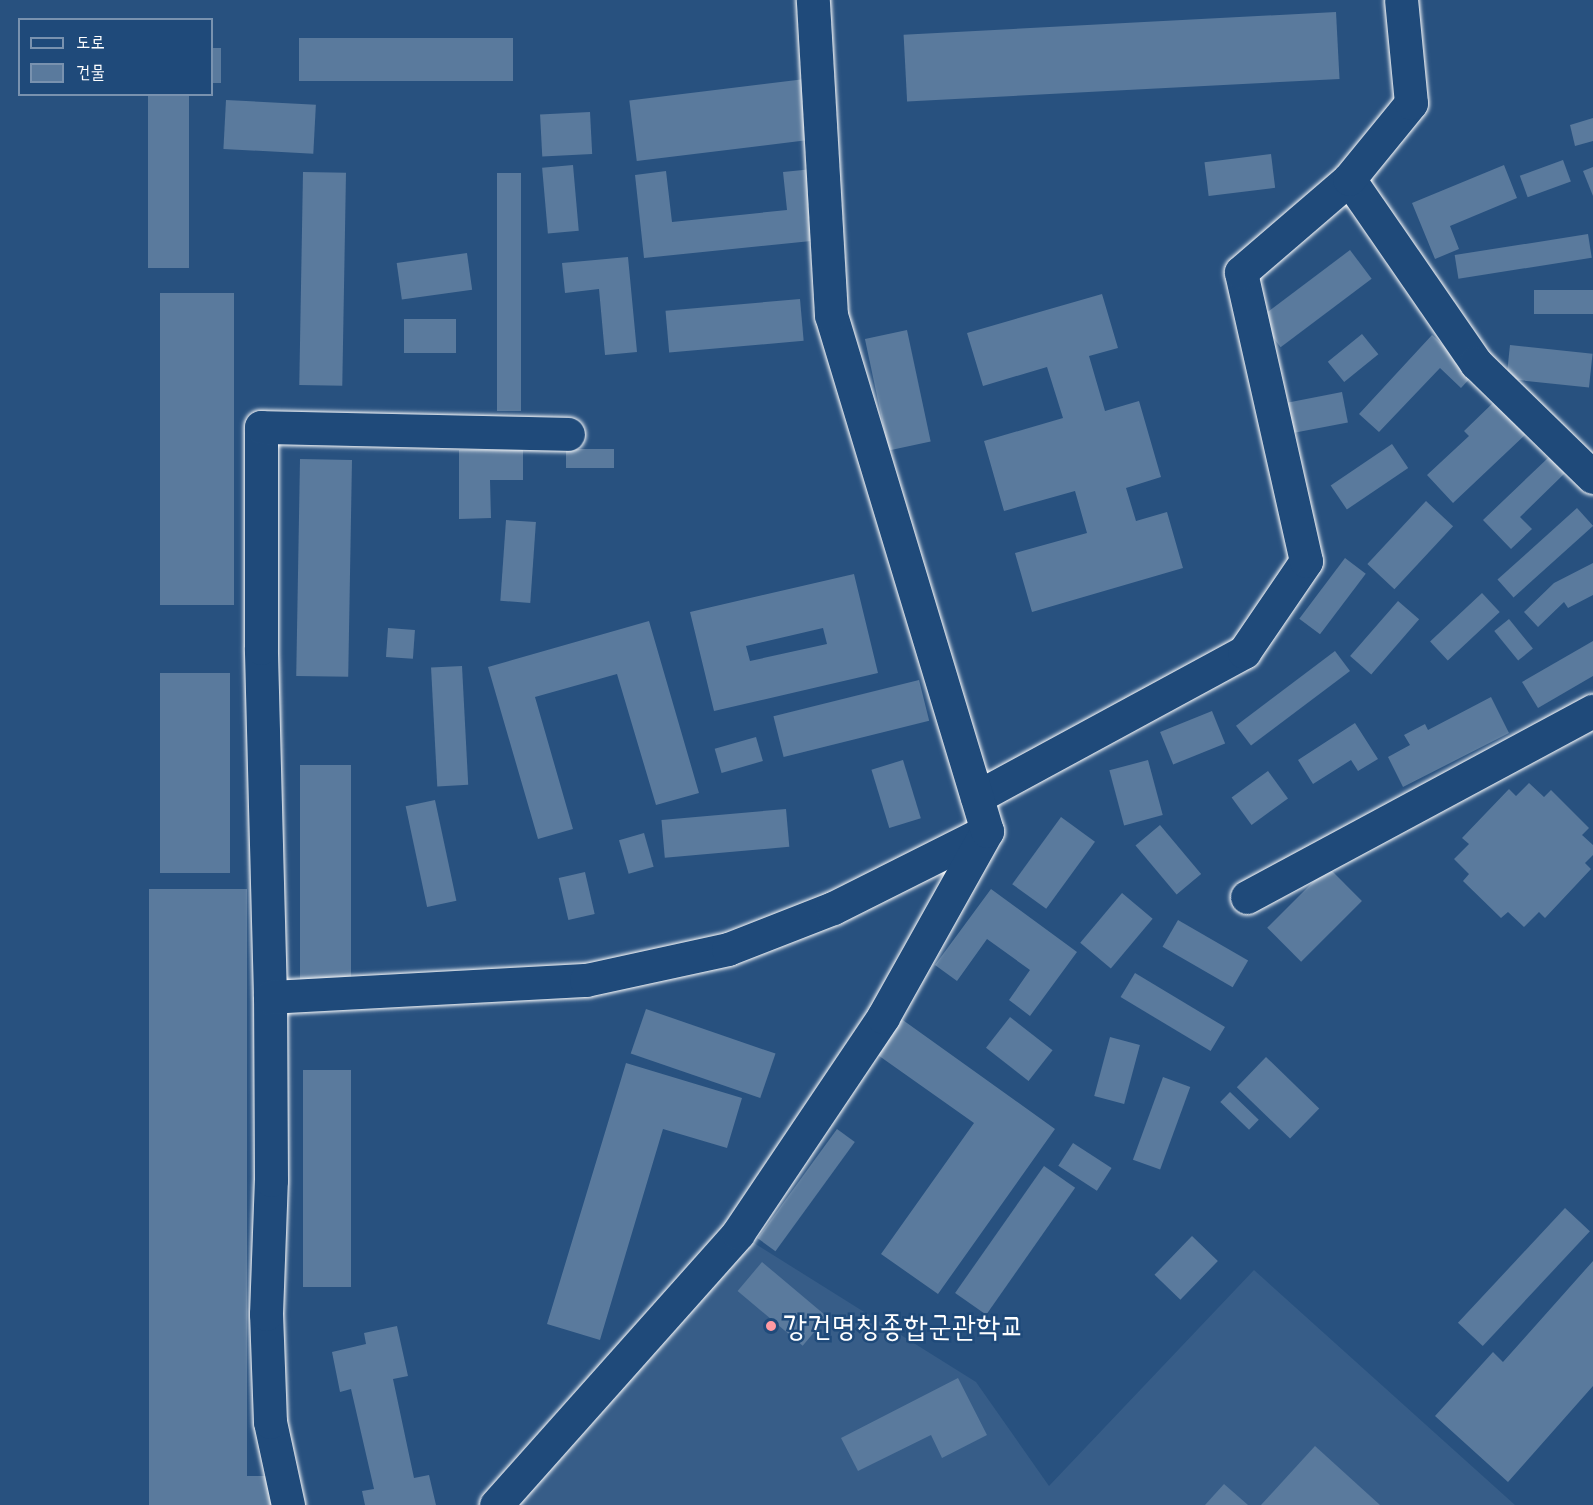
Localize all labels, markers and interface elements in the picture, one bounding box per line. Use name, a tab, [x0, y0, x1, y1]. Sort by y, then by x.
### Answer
legend	[18, 18, 213, 96]
text: 도로	[76, 31, 105, 53]
text: 건물	[76, 61, 105, 83]
place label: 강건명칭종합군관학교	[783, 1308, 1024, 1344]
marker: 강건명칭종합군관학교	[764, 1319, 778, 1333]

